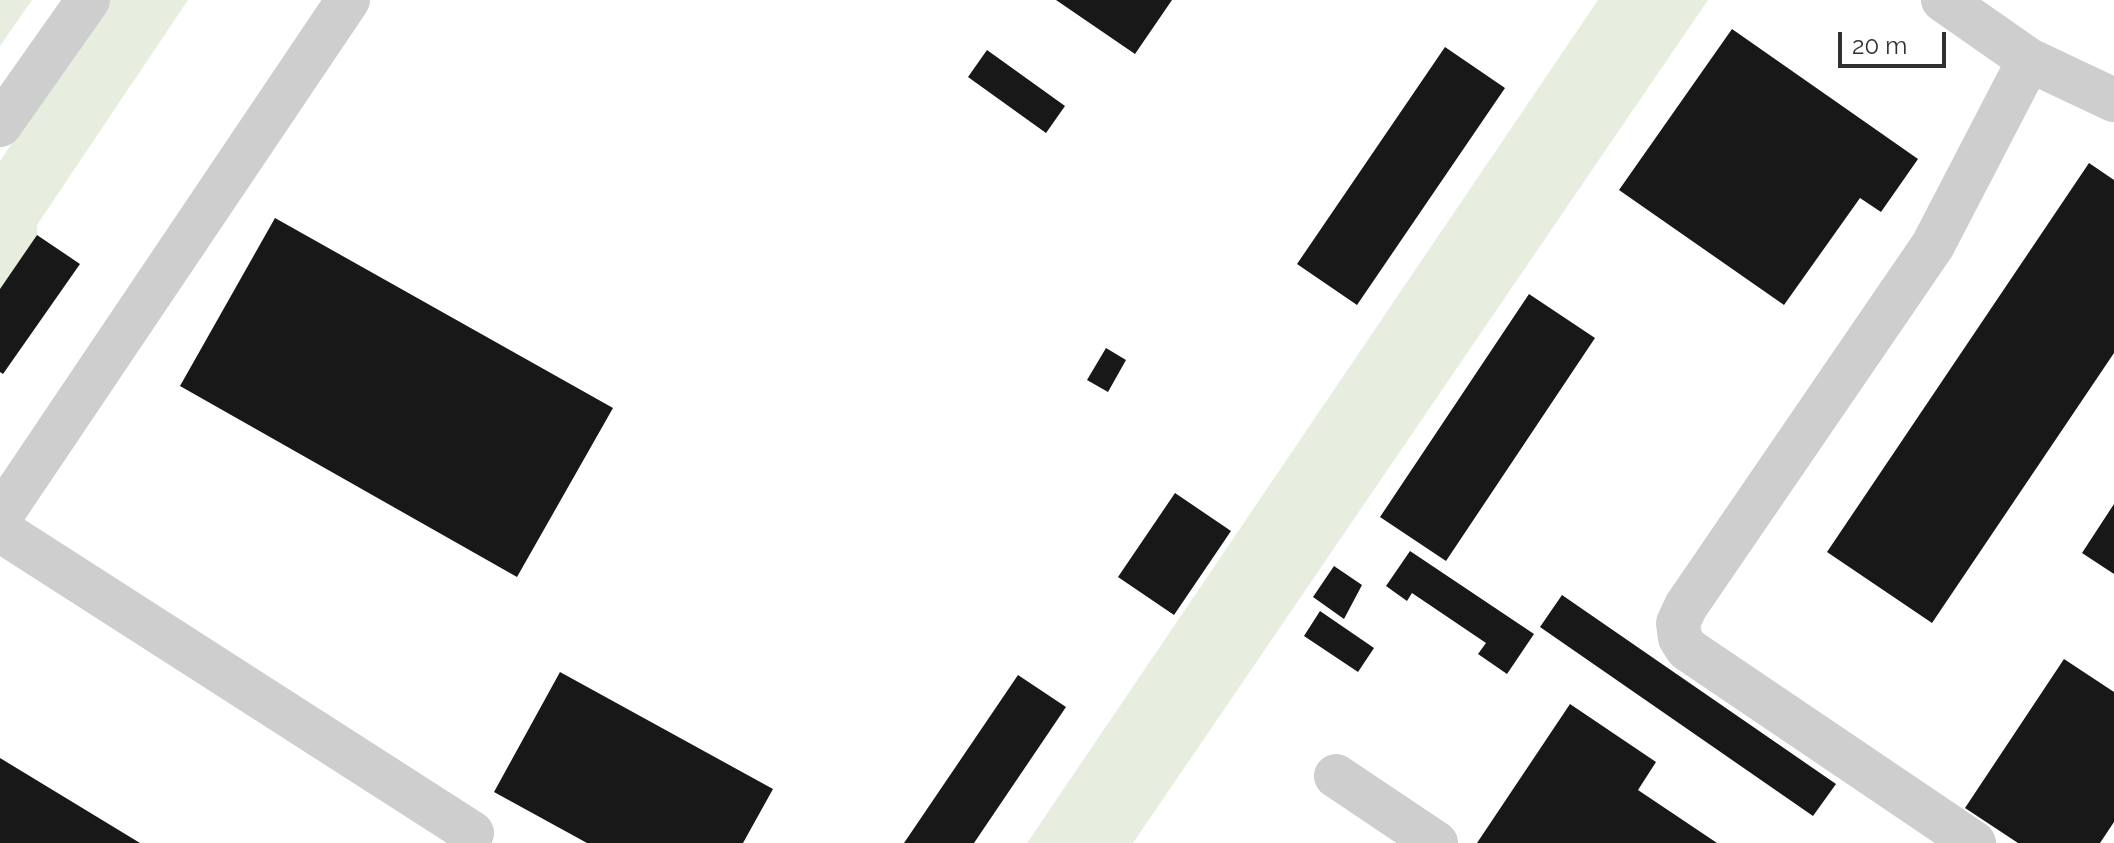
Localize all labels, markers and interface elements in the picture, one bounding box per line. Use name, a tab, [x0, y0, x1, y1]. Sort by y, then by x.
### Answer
scale bar	[1842, 16, 1950, 66]
text: 20 m	[1852, 31, 1907, 60]

